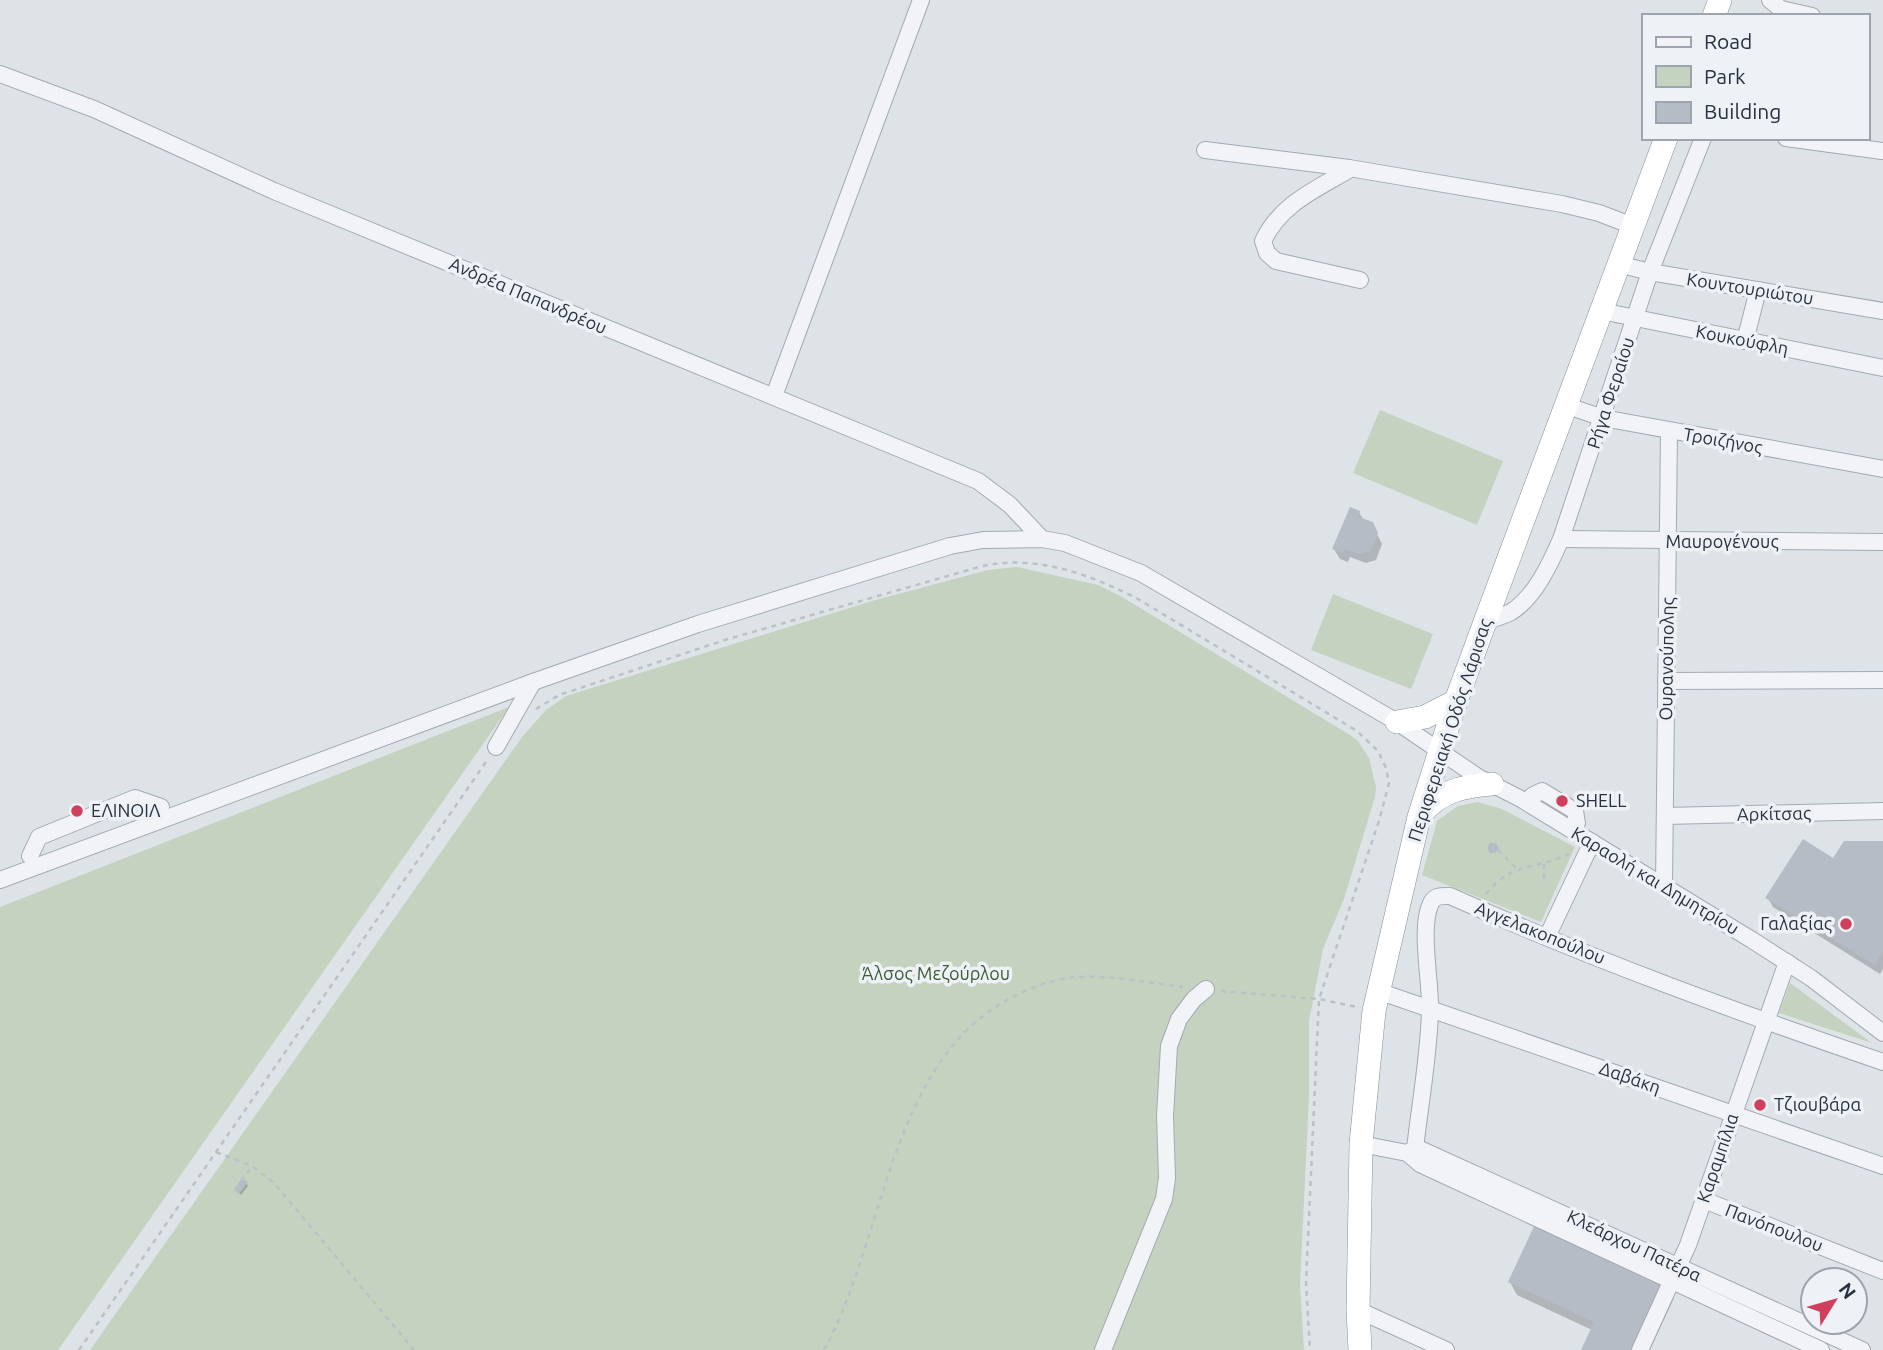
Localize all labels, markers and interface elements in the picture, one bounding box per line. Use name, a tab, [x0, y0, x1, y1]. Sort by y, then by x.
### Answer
legend	[1642, 14, 1869, 140]
text: Road	[1704, 29, 1752, 53]
text: Park	[1704, 64, 1746, 88]
text: Building	[1704, 99, 1781, 123]
street label: Ανδρέα Παπανδρέου	[447, 253, 610, 337]
street label: Κουντουριώτου	[1685, 268, 1815, 308]
street label: Κουκούφλη	[1694, 320, 1790, 358]
street label: Ρήγα Φεραίου	[1583, 334, 1637, 451]
street label: Τρoιζήνος	[1682, 423, 1764, 458]
street label: Μαυρογένους	[1665, 531, 1779, 552]
street label: Ουρανούπολης	[1655, 597, 1678, 721]
street label: Περιφερειακή Οδός Λάρισας	[1404, 616, 1496, 844]
place label: SHELL	[1576, 790, 1626, 810]
marker: SHELL	[1554, 793, 1570, 809]
place label: ΕΛΙΝΟΙΛ	[91, 800, 161, 820]
street label: Αρκίτσας	[1737, 802, 1811, 825]
marker: ΕΛΙΝΟΙΛ	[69, 803, 85, 819]
street label: Καραολή και Δημητρίου	[1568, 822, 1743, 938]
street label: Αγγελακοπούλου	[1472, 897, 1608, 967]
place label: Γαλαξίας	[1760, 913, 1832, 934]
marker: Γαλαξίας	[1838, 916, 1854, 932]
park label: Άλσος Μεζούρλου	[862, 963, 1010, 984]
street label: Δαβάκη	[1597, 1057, 1664, 1097]
place label: Τζιουβάρα	[1774, 1094, 1861, 1115]
marker: Τζιουβάρα	[1752, 1097, 1768, 1113]
street label: Καραμπίλια	[1692, 1110, 1742, 1205]
street label: Πανόπουλου	[1723, 1199, 1826, 1255]
street label: Κλεάρχου Πατέρα	[1564, 1205, 1705, 1285]
north arrow	[1799, 1266, 1869, 1336]
text: N	[1835, 1278, 1861, 1303]

